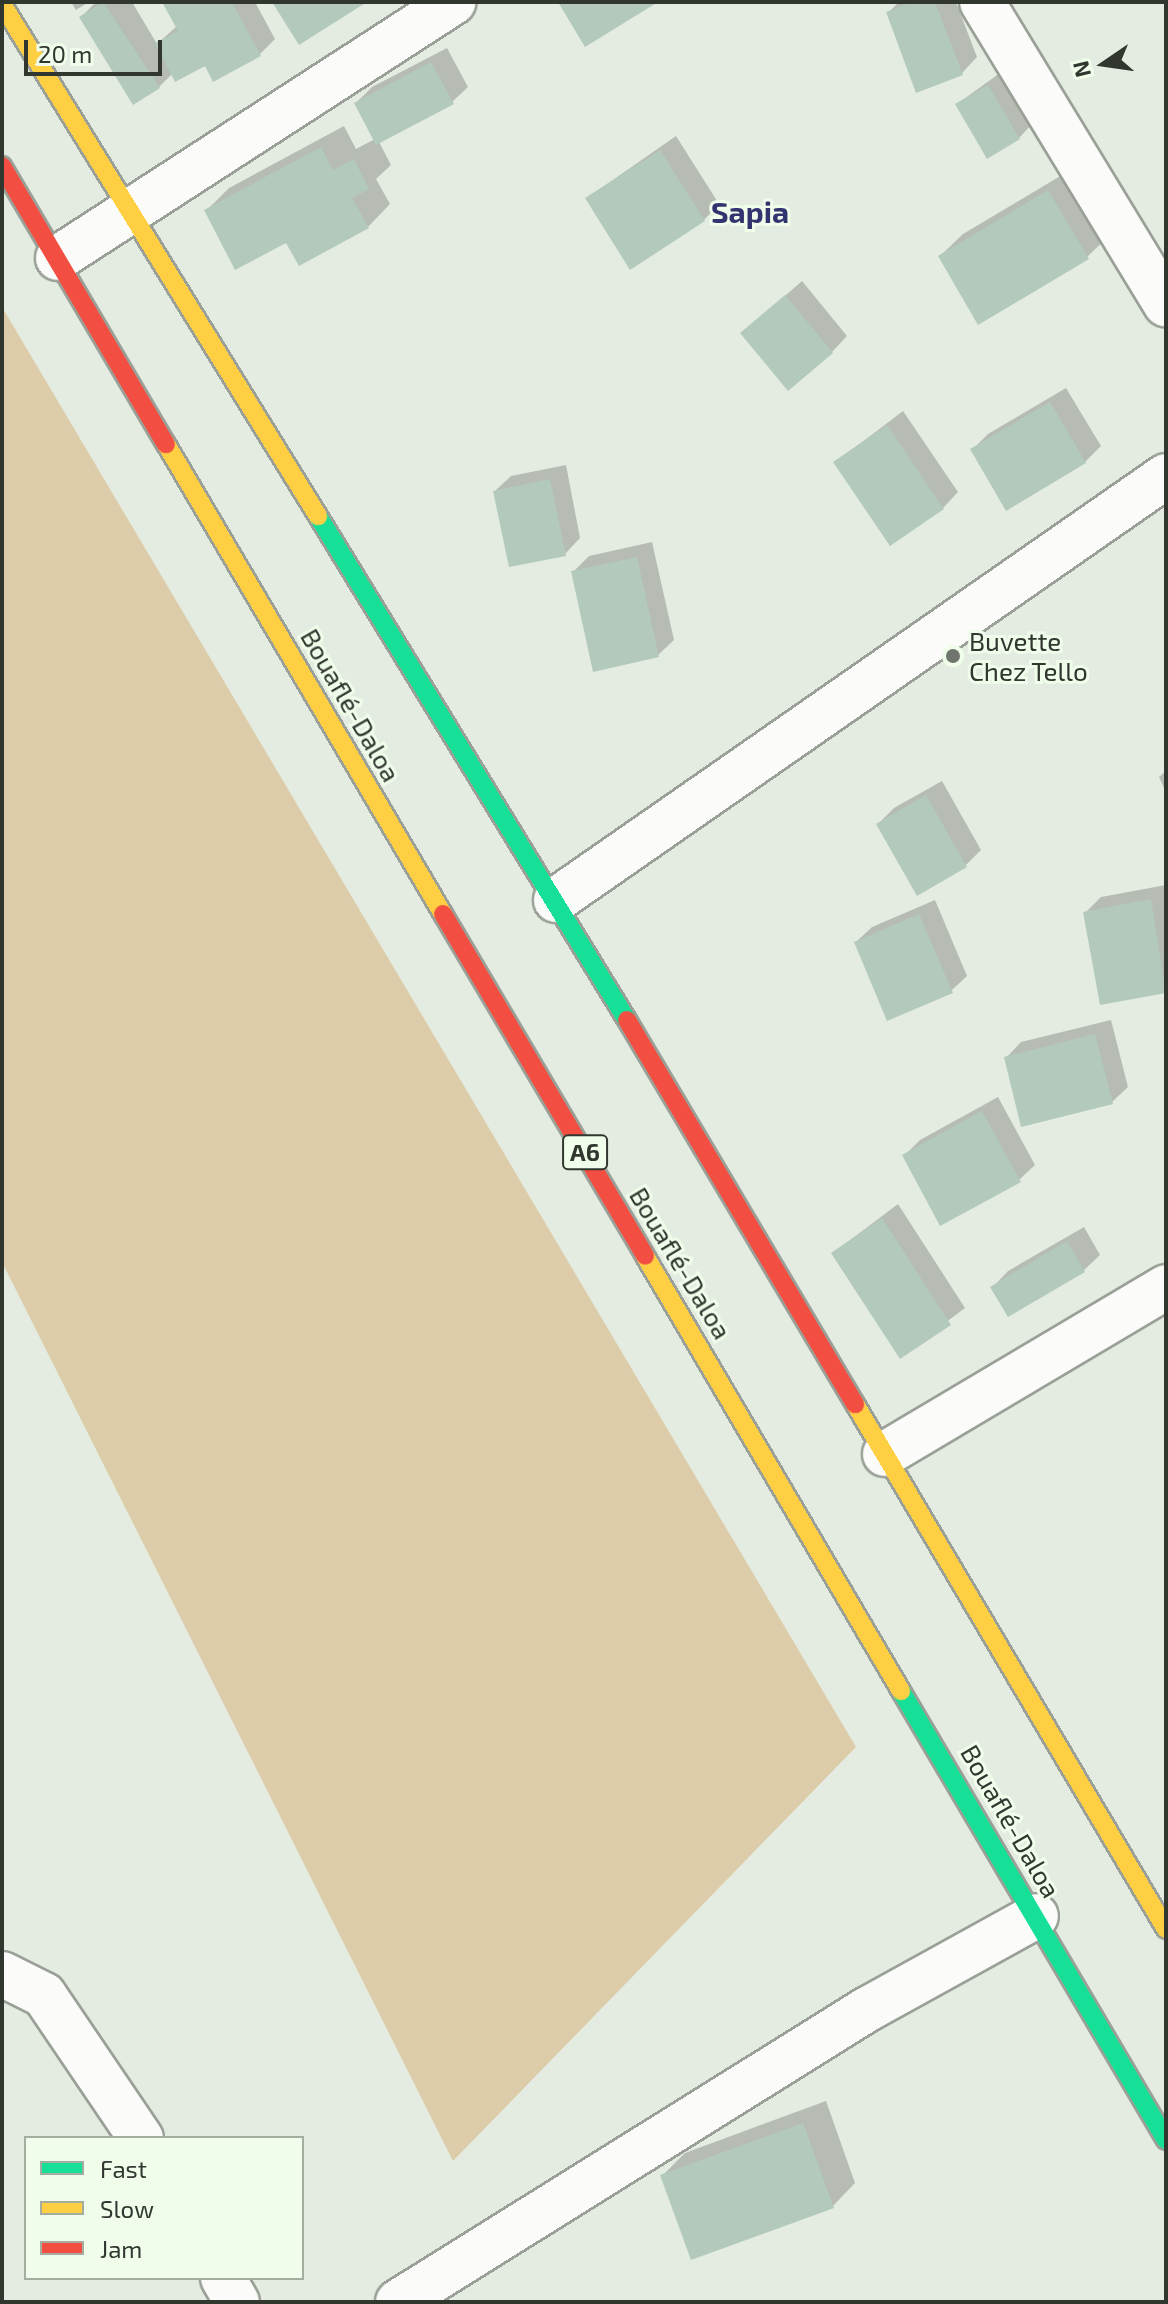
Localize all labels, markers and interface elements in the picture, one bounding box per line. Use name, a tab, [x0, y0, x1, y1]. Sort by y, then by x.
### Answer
scale bar	[28, 24, 166, 74]
north arrow	[1064, 24, 1144, 104]
text: 20 m	[38, 39, 92, 68]
text: N	[1066, 59, 1095, 80]
district label: Sapia	[711, 193, 789, 229]
street label: Bouaflé-Daloa	[295, 623, 407, 787]
place label: Buvette Chez Tello	[969, 625, 1088, 686]
marker: Buvette Chez Tello	[944, 647, 962, 665]
road number: A6	[561, 1132, 609, 1172]
street label: Bouaflé-Daloa	[624, 1182, 738, 1344]
street label: Bouaflé-Daloa	[955, 1739, 1067, 1903]
legend	[24, 2136, 304, 2280]
text: Fast	[100, 2154, 147, 2183]
text: Slow	[100, 2194, 154, 2223]
text: Jam	[100, 2234, 142, 2263]

